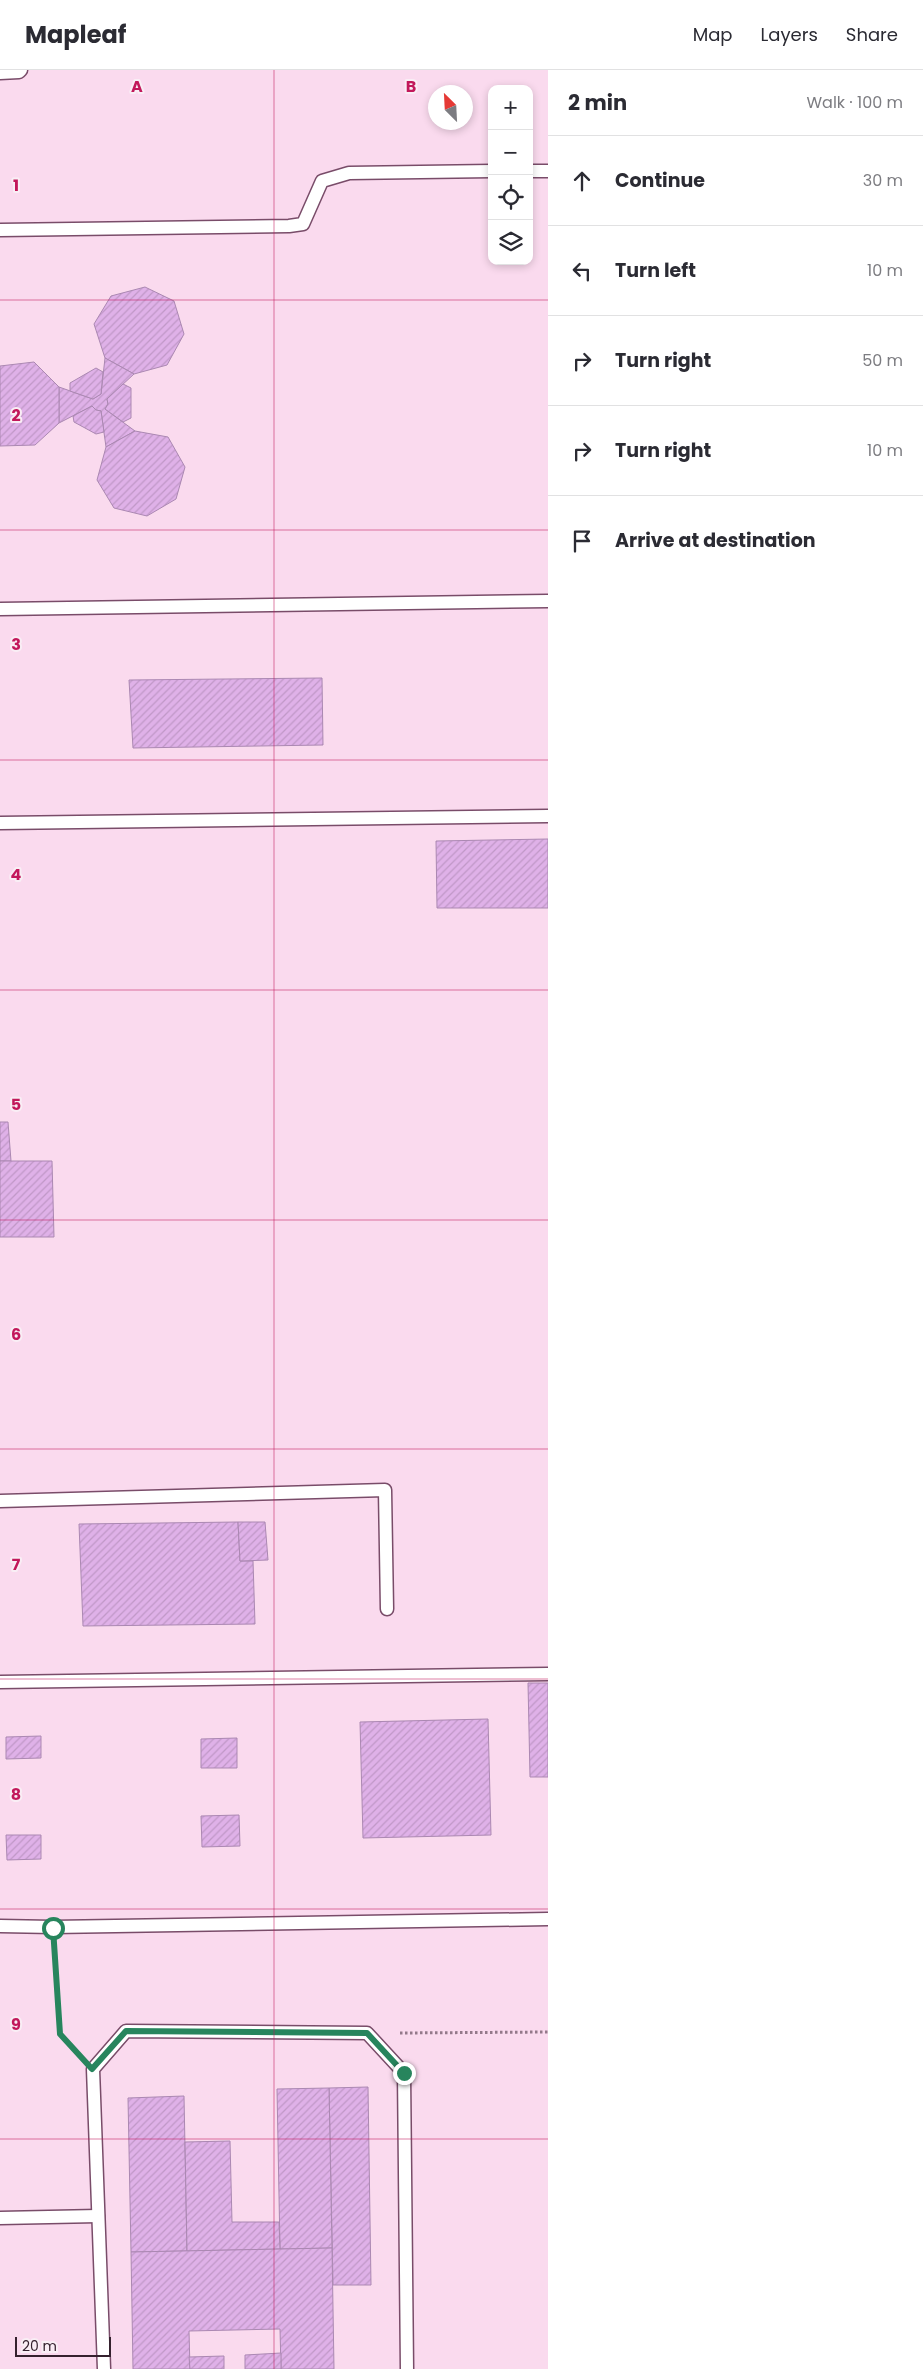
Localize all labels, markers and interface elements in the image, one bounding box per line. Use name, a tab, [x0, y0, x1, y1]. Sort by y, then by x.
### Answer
text: Mapleaf	[25, 18, 126, 51]
text: Map	[693, 22, 733, 47]
text: Layers	[761, 22, 818, 47]
text: Share	[846, 22, 898, 47]
text: A	[131, 75, 143, 98]
text: B	[406, 75, 416, 98]
north arrow	[428, 85, 473, 130]
map controls	[488, 85, 533, 265]
button: +	[488, 85, 533, 130]
text: 2 min	[568, 88, 627, 117]
text: Walk · 100 m	[806, 91, 903, 114]
button: −	[488, 130, 533, 175]
icon: ahead	[568, 167, 596, 195]
text: Continue	[615, 167, 705, 194]
text: 30 m	[863, 169, 903, 192]
text: 1	[13, 174, 19, 197]
button: locate	[488, 175, 533, 220]
button: layers	[488, 220, 533, 265]
icon: left	[568, 257, 596, 285]
text: Turn left	[615, 257, 696, 284]
text: 10 m	[867, 259, 903, 282]
icon: right	[568, 347, 596, 375]
text: Turn right	[615, 347, 711, 374]
text: 50 m	[862, 349, 903, 372]
text: 2	[11, 404, 21, 427]
icon: right	[568, 437, 596, 465]
text: Turn right	[615, 437, 711, 464]
text: 10 m	[867, 439, 903, 462]
icon: arrive	[568, 527, 596, 555]
text: Arrive at destination	[615, 527, 816, 554]
text: 3	[11, 633, 21, 656]
text: 4	[11, 863, 22, 886]
text: 5	[11, 1093, 21, 1116]
text: 6	[11, 1323, 21, 1346]
text: 7	[12, 1553, 21, 1576]
text: 8	[11, 1783, 21, 1806]
route start	[42, 1917, 65, 1940]
text: 9	[11, 2013, 21, 2036]
route end	[393, 2062, 416, 2085]
scale bar	[15, 2334, 111, 2357]
text: 20 m	[22, 2336, 57, 2356]

